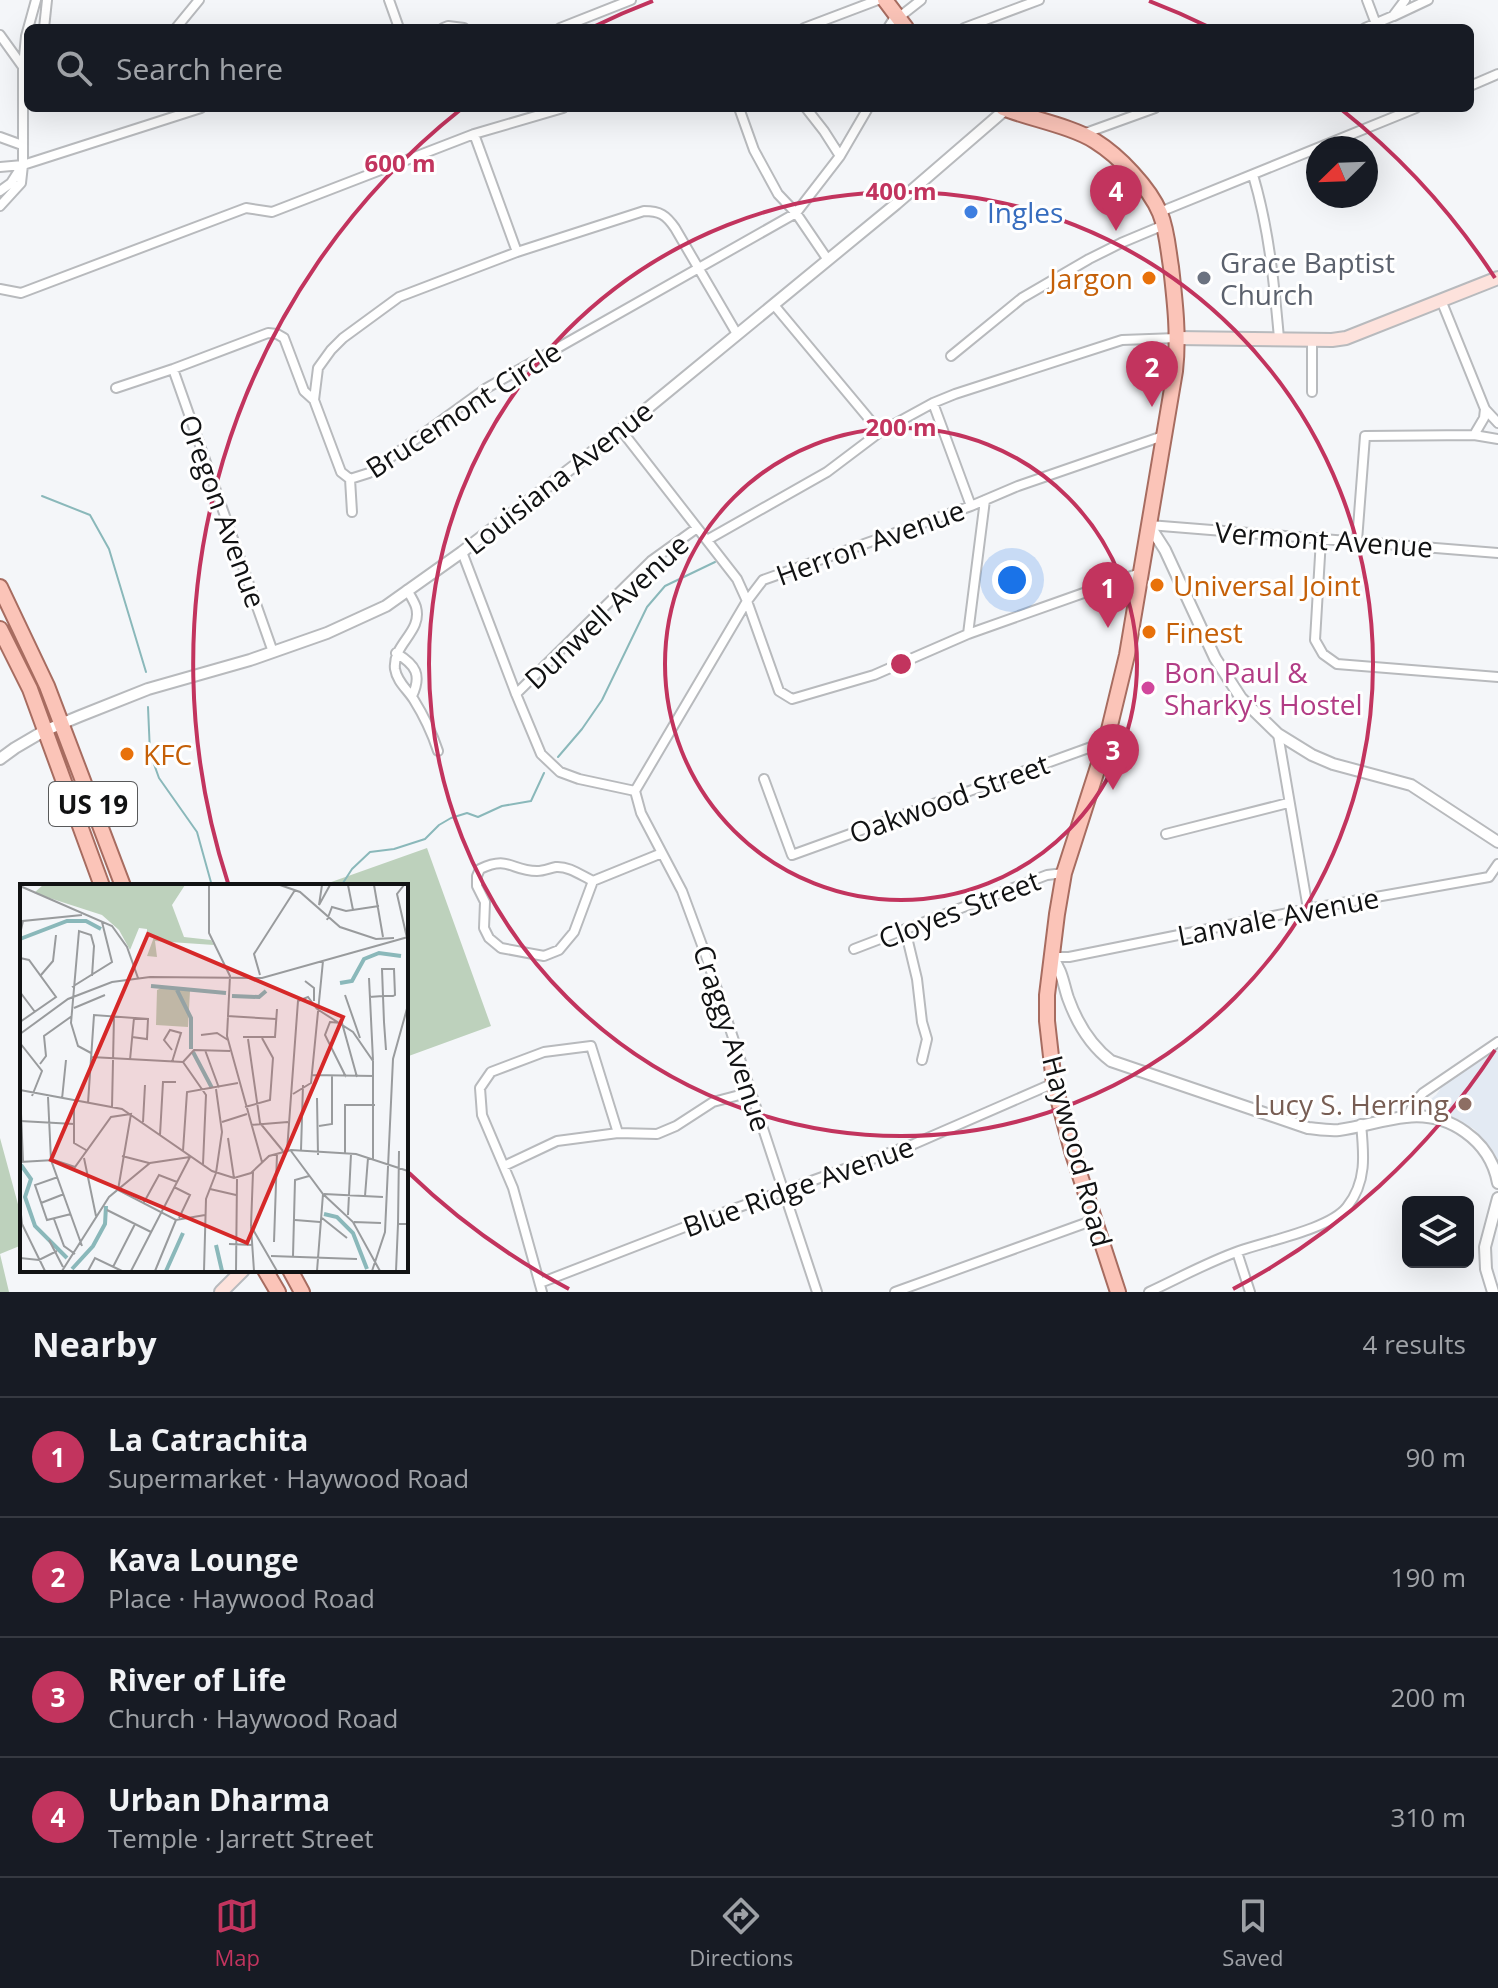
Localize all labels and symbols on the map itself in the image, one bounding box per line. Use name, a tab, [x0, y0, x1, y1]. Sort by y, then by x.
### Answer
north arrow	[1306, 136, 1378, 208]
text: 600 m	[365, 146, 435, 179]
pin: 4	[1090, 165, 1142, 231]
text: 400 m	[866, 174, 936, 207]
place label: Ingles	[987, 193, 1063, 231]
marker: Ingles	[962, 203, 980, 221]
place label: Grace Baptist Church	[1220, 243, 1395, 313]
place label: Jargon	[1046, 259, 1133, 297]
marker: Jargon	[1140, 269, 1158, 287]
marker: Grace Baptist Church	[1195, 269, 1213, 287]
street label: Brucemont Circle	[358, 332, 568, 486]
pin: 2	[1126, 341, 1178, 407]
street label: Louisiana Avenue	[456, 391, 660, 563]
street label: Oregon Avenue	[170, 409, 276, 613]
text: 200 m	[866, 410, 936, 443]
street label: Herron Avenue	[770, 490, 970, 594]
street label: Vermont Avenue	[1214, 512, 1434, 566]
street label: Dunwell Avenue	[516, 525, 696, 697]
your location	[992, 560, 1032, 600]
pin: 1	[1082, 562, 1134, 628]
place label: Universal Joint	[1173, 566, 1361, 604]
marker: Universal Joint	[1148, 576, 1166, 594]
place label: Finest	[1165, 613, 1243, 651]
marker: Finest	[1140, 623, 1158, 641]
centre of rings	[887, 650, 915, 678]
place label: Bon Paul & Sharky's Hostel	[1164, 653, 1363, 723]
marker: Bon Paul & Sharky's Hostel	[1139, 679, 1157, 697]
pin: 3	[1087, 724, 1139, 790]
place label: KFC	[143, 735, 192, 773]
street label: Oakwood Street	[844, 744, 1054, 852]
marker: KFC	[118, 745, 136, 763]
road number: US 19	[49, 782, 137, 826]
street label: Cloyes Street	[873, 861, 1045, 957]
street label: Lanvale Avenue	[1174, 878, 1382, 954]
inset map	[20, 884, 408, 1272]
street label: Craggy Avenue	[685, 940, 781, 1136]
street label: Haywood Road	[1034, 1051, 1122, 1251]
place label: Lucy S. Herring	[1254, 1085, 1449, 1123]
marker: Lucy S. Herring	[1456, 1095, 1474, 1113]
street label: Blue Ridge Avenue	[678, 1127, 918, 1245]

